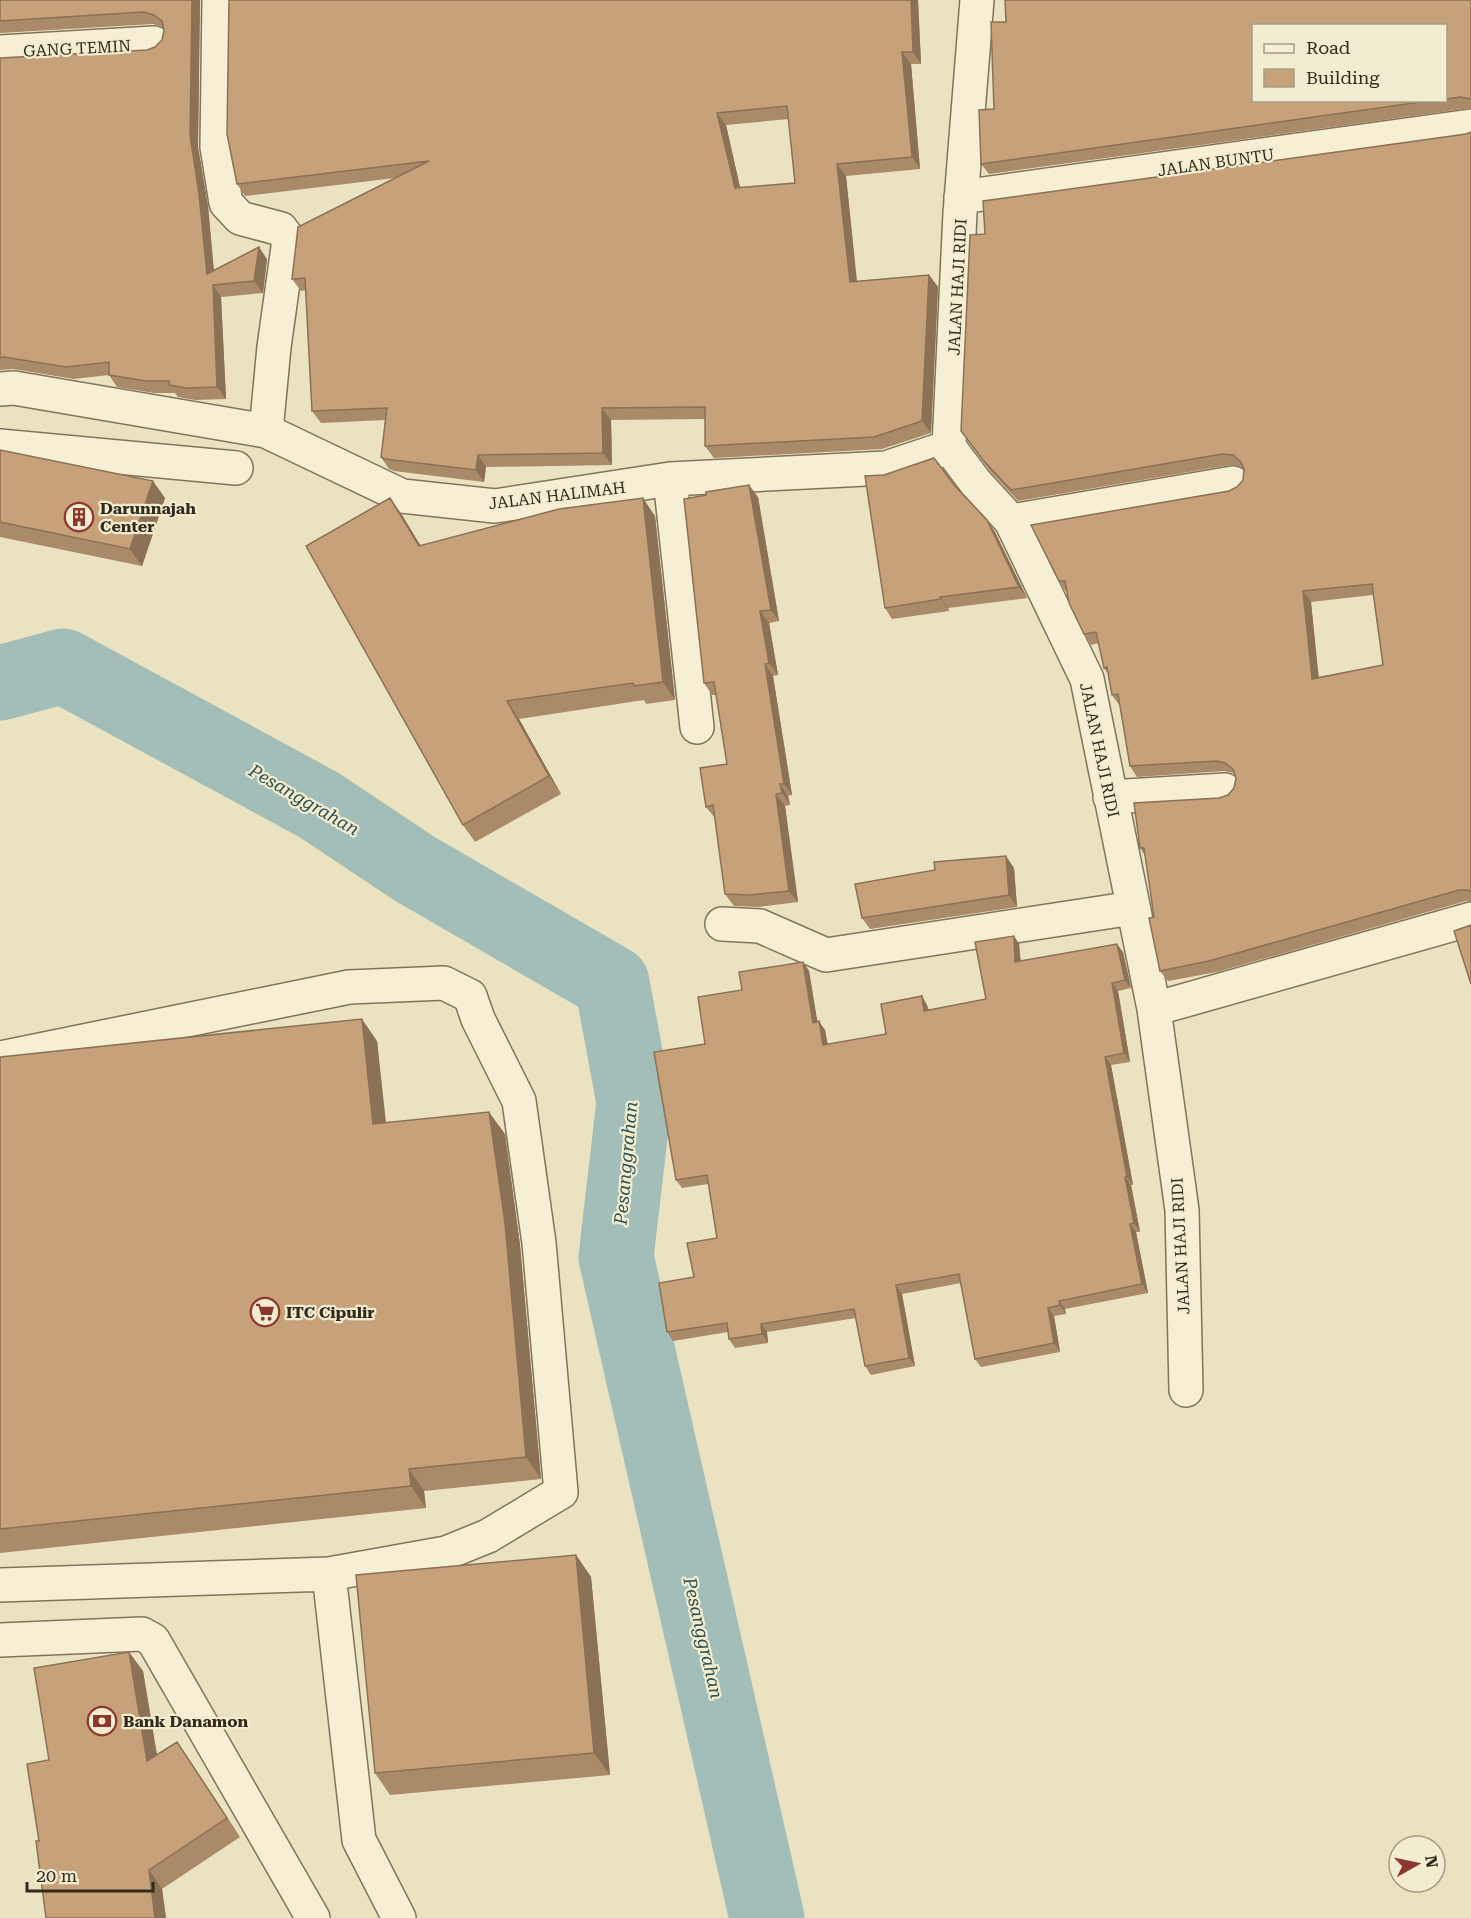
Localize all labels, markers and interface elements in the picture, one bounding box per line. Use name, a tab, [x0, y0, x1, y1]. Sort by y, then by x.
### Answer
legend	[1252, 24, 1447, 102]
street label: GANG TEMIN	[23, 36, 132, 61]
text: Road	[1306, 37, 1351, 58]
text: Building	[1306, 67, 1380, 88]
street label: JALAN BUNTU	[1156, 145, 1276, 180]
street label: JALAN HAJI RIDI	[944, 218, 971, 356]
street label: JALAN HALIMAH	[487, 478, 627, 513]
place label: Darunnajah Center	[100, 499, 196, 536]
building icon: Darunnajah Center	[63, 501, 95, 533]
street label: JALAN HAJI RIDI	[1076, 681, 1123, 819]
water label: Pesanggrahan	[245, 759, 363, 840]
water label: Pesanggrahan	[610, 1100, 641, 1226]
street label: JALAN HAJI RIDI	[1167, 1177, 1194, 1315]
supermarket icon: ITC Cipulir	[249, 1296, 281, 1328]
place label: ITC Cipulir	[286, 1303, 375, 1322]
water label: Pesanggrahan	[679, 1574, 728, 1701]
bank icon: Bank Danamon	[86, 1705, 118, 1737]
place label: Bank Danamon	[123, 1712, 249, 1731]
north arrow	[1387, 1834, 1447, 1894]
text: N	[1421, 1854, 1442, 1869]
scale bar	[27, 1855, 153, 1893]
text: 20 m	[36, 1865, 77, 1886]

